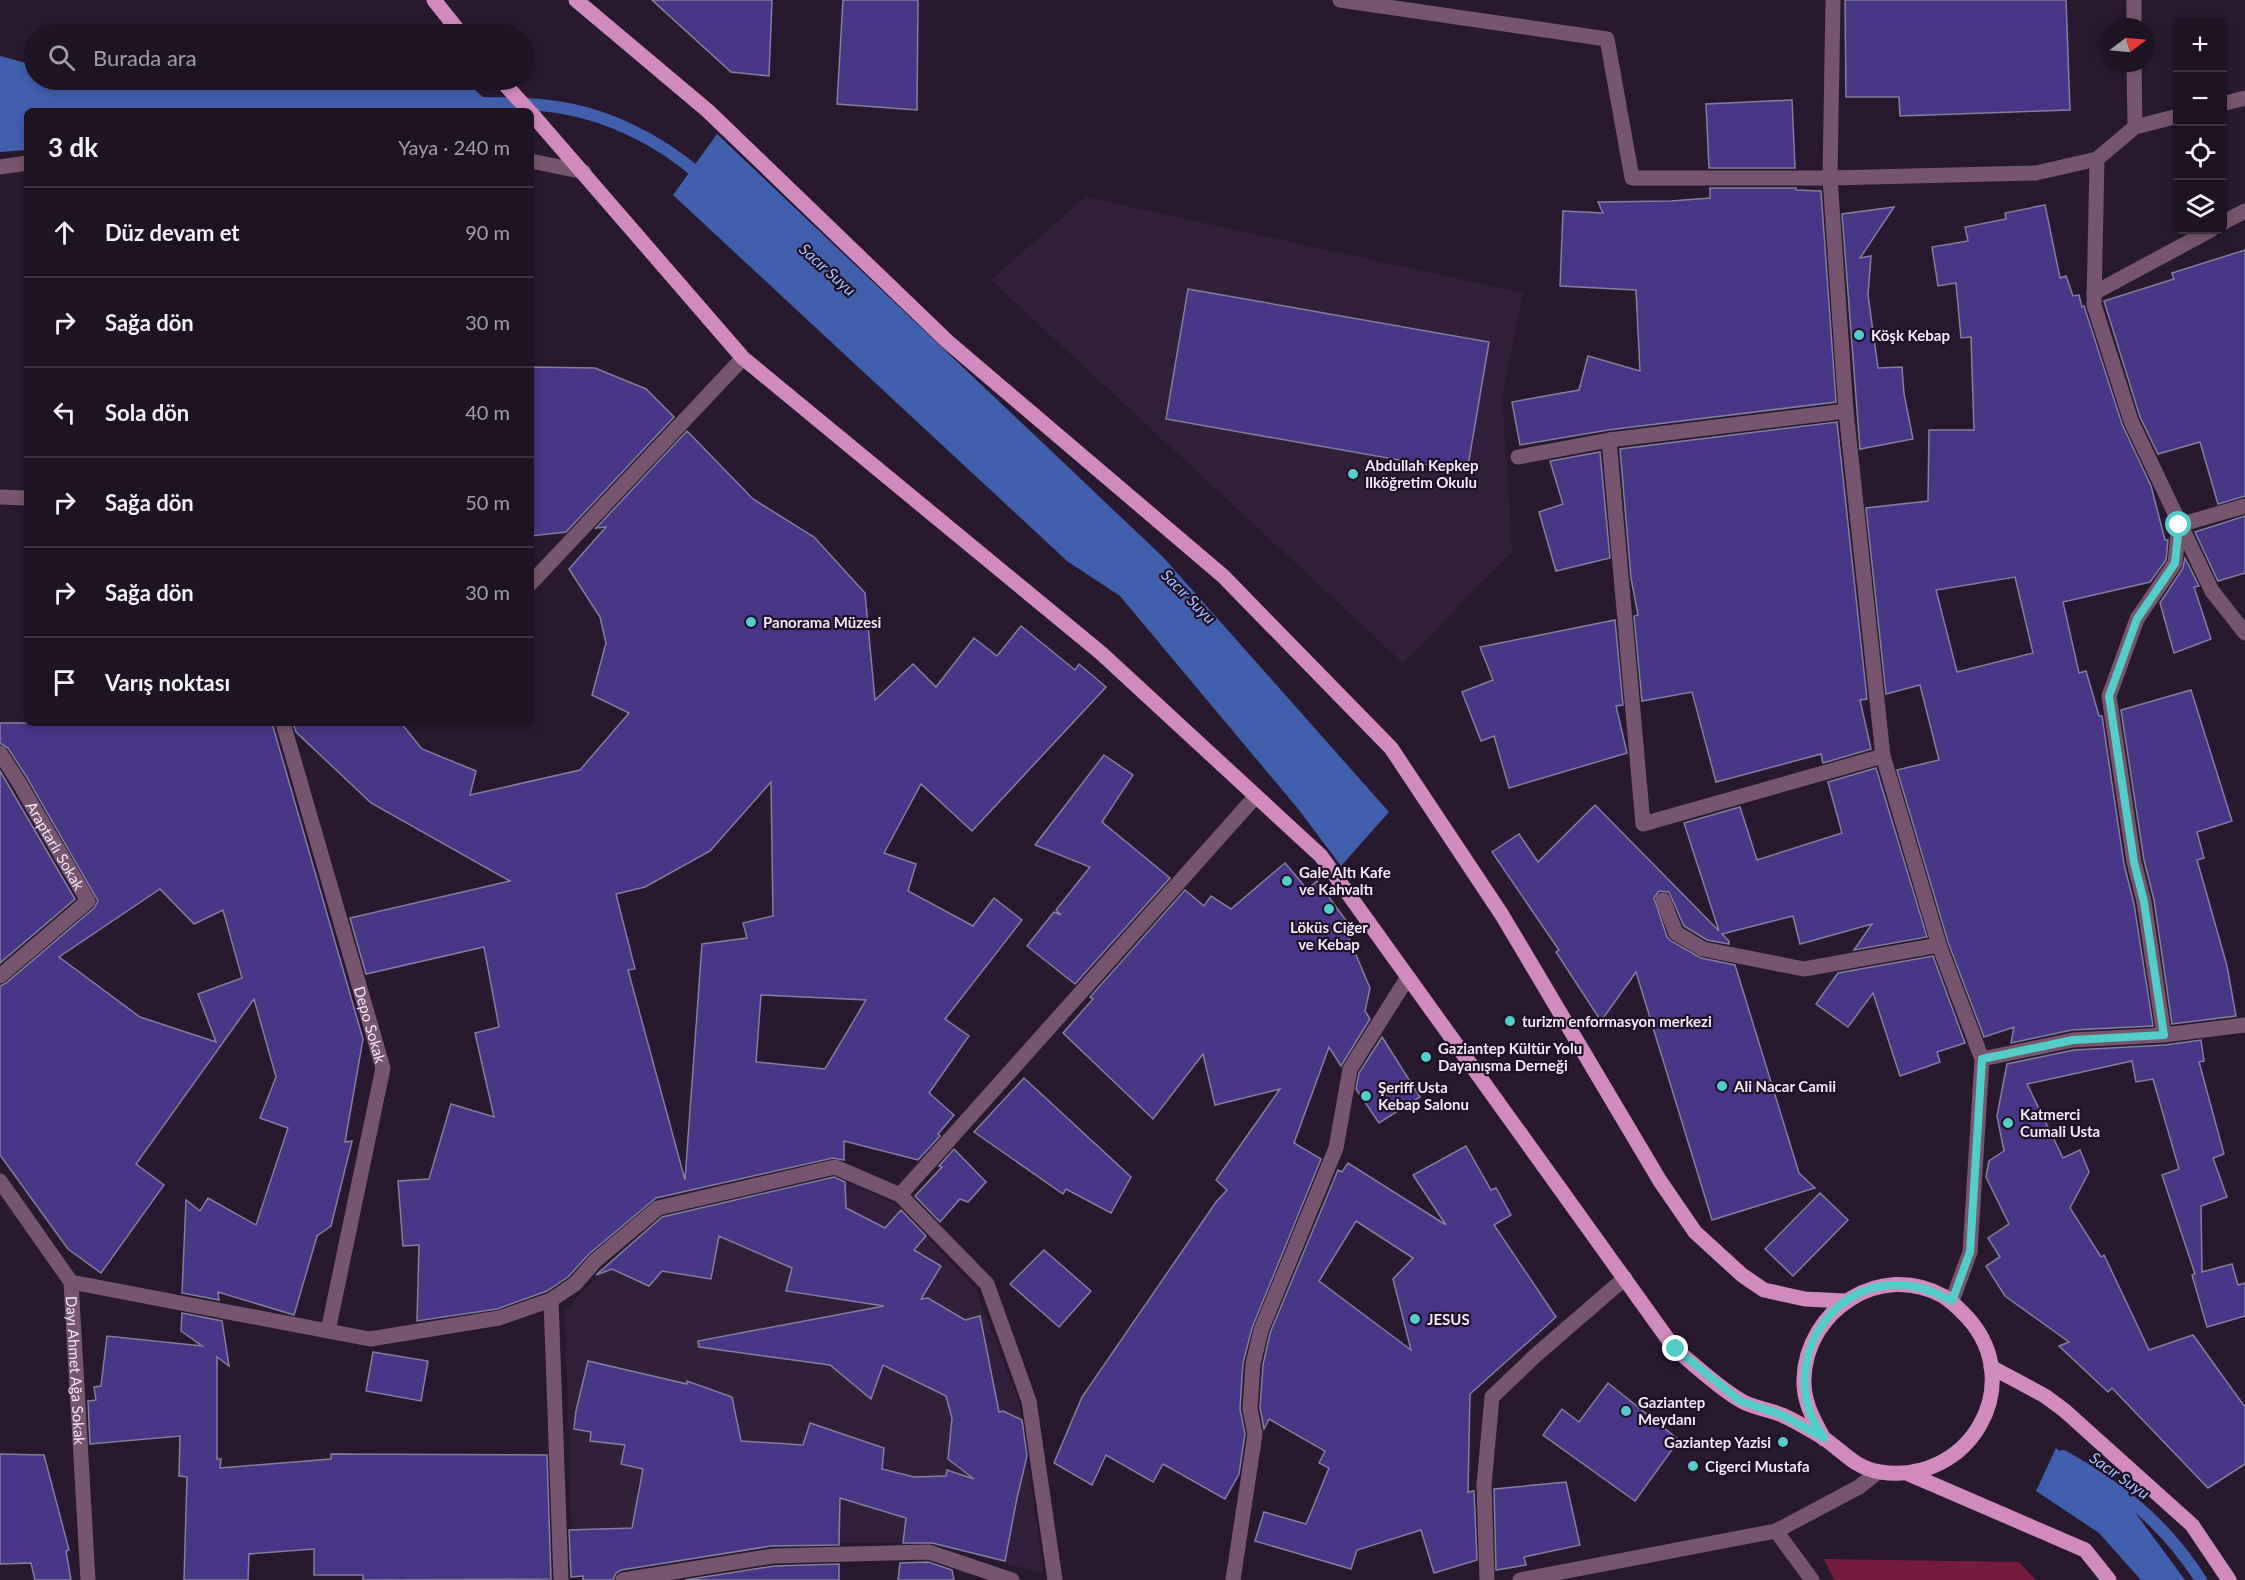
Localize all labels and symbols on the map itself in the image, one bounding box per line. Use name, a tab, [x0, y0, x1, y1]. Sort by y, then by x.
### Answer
north arrow	[2101, 18, 2155, 72]
water label: Sacır Suyu	[796, 239, 860, 299]
place label: Köşk Kebap	[1871, 326, 1950, 344]
marker: Köşk Kebap	[1852, 328, 1866, 342]
place label: Abdullah Kepkep Ilköğretim Okulu	[1364, 456, 1478, 491]
marker: Abdullah Kepkep Ilköğretim Okulu	[1346, 467, 1360, 481]
route start	[2165, 511, 2191, 537]
water label: Sacır Suyu	[1158, 565, 1220, 627]
place label: Panorama Müzesi	[763, 613, 882, 631]
marker: Panorama Müzesi	[744, 615, 758, 629]
street label: Araptarlı Sokak	[23, 798, 89, 894]
place label: Gale Altı Kafe ve Kahvaltı	[1299, 863, 1391, 898]
marker: Gale Altı Kafe ve Kahvaltı	[1280, 874, 1294, 888]
marker: Löküs Ciğer ve Kebap	[1322, 902, 1336, 916]
place label: Löküs Ciğer ve Kebap	[1290, 918, 1368, 953]
street label: Depo Sokak	[351, 984, 390, 1066]
place label: turizm enformasyon merkezi	[1522, 1012, 1712, 1030]
marker: turizm enformasyon merkezi	[1503, 1014, 1517, 1028]
place label: Gaziantep Kültür Yolu Dayanışma Derneği	[1438, 1039, 1582, 1074]
marker: Gaziantep Kültür Yolu Dayanışma Derneği	[1419, 1050, 1433, 1064]
place label: Ali Nacar Camii	[1733, 1077, 1836, 1095]
place label: Şeriff Usta Kebap Salonu	[1378, 1078, 1469, 1113]
marker: Ali Nacar Camii	[1715, 1079, 1729, 1093]
marker: Şeriff Usta Kebap Salonu	[1359, 1089, 1373, 1103]
place label: Katmerci Cumali Usta	[2020, 1105, 2100, 1140]
marker: Katmerci Cumali Usta	[2001, 1116, 2015, 1130]
street label: Dayı Ahmet Ağa Sokak	[63, 1295, 89, 1446]
place label: JESUS	[1427, 1310, 1470, 1328]
marker: JESUS	[1408, 1312, 1422, 1326]
route end	[1662, 1335, 1688, 1361]
place label: Gaziantep Meydanı	[1638, 1393, 1705, 1428]
marker: Gaziantep Meydanı	[1619, 1404, 1633, 1418]
place label: Gaziantep Yazisi	[1664, 1433, 1771, 1451]
marker: Gaziantep Yazisi	[1776, 1435, 1790, 1449]
water label: Sacır Suyu	[2086, 1448, 2154, 1502]
place label: Cigerci Mustafa	[1705, 1457, 1810, 1475]
marker: Cigerci Mustafa	[1686, 1459, 1700, 1473]

